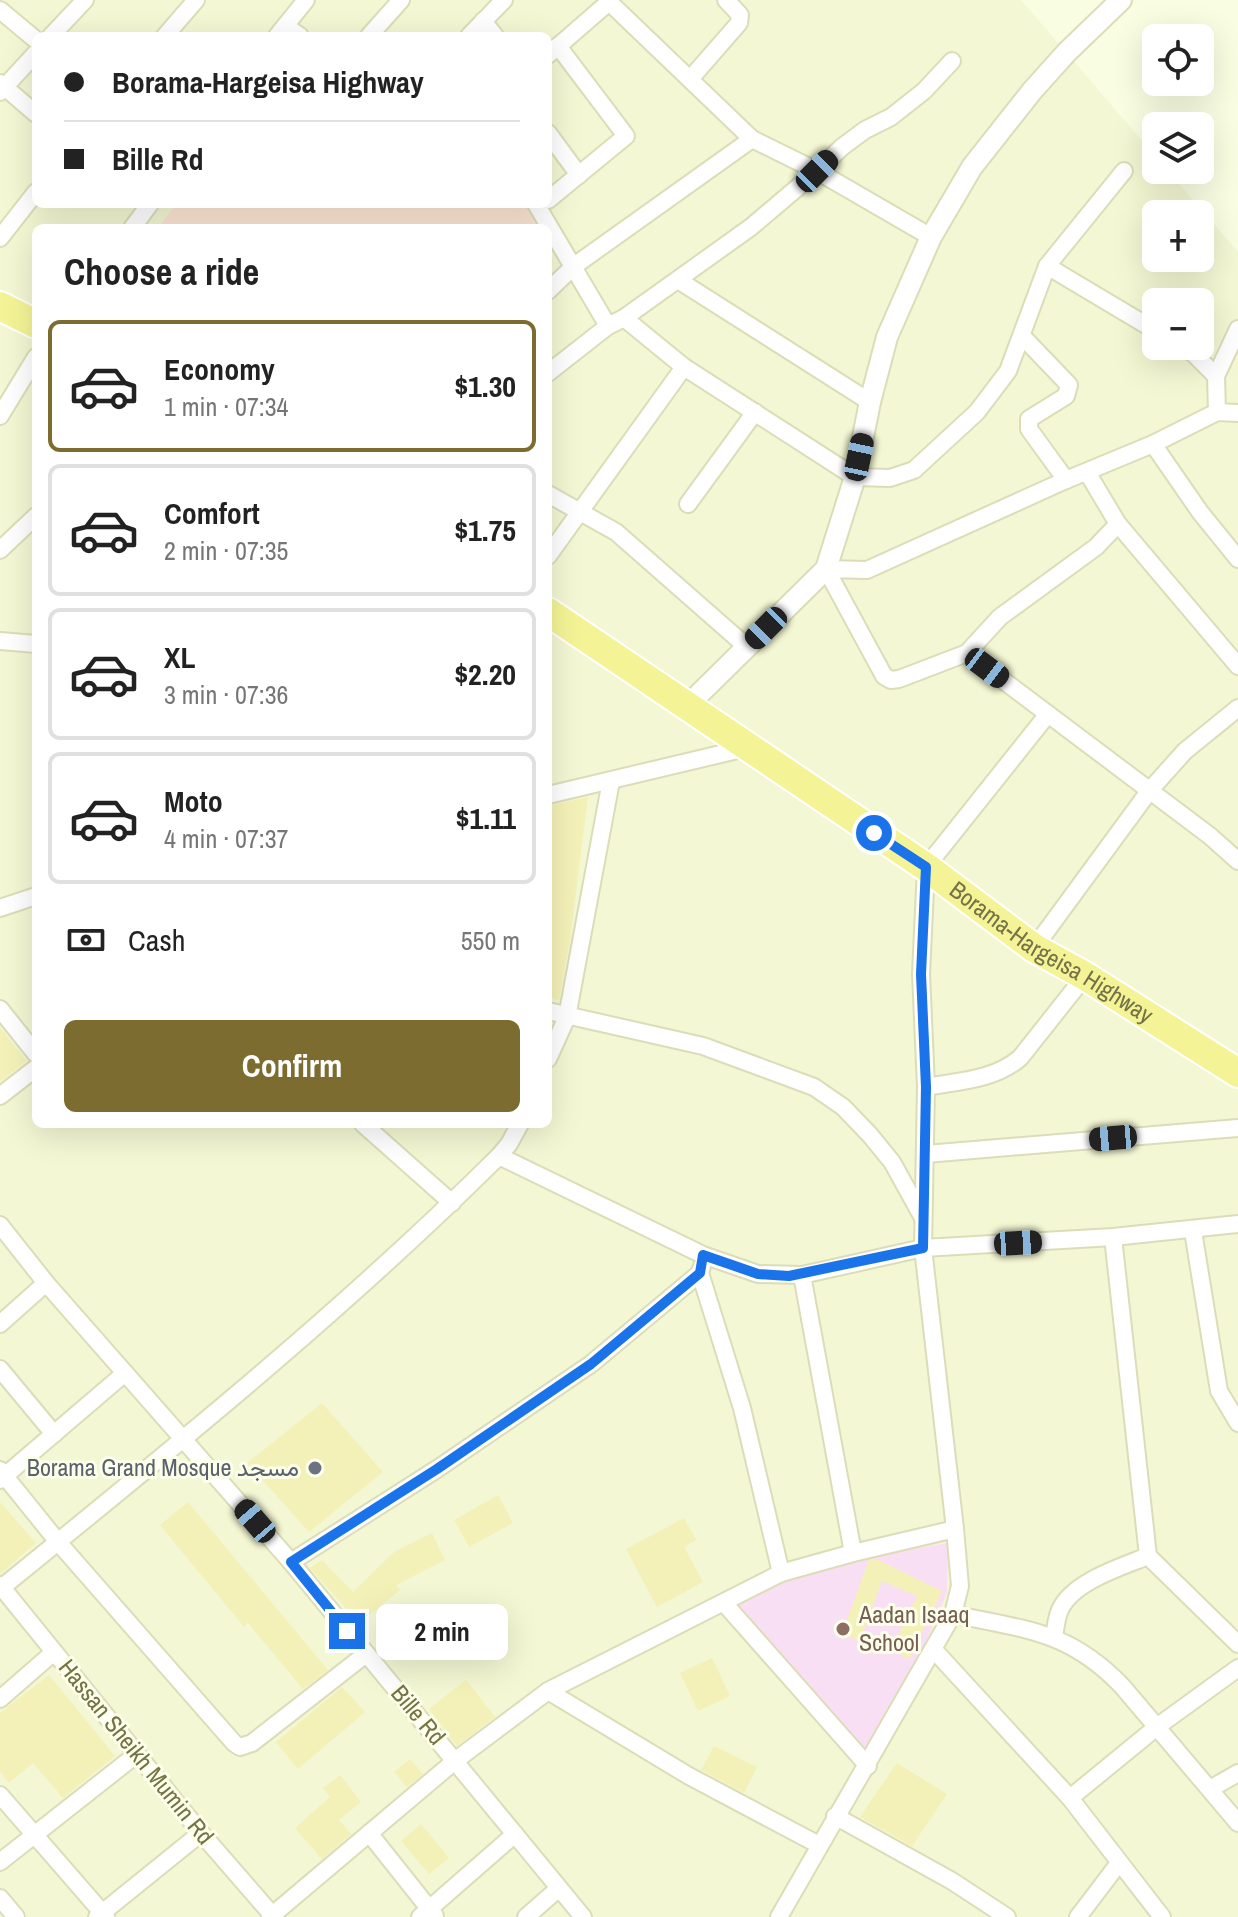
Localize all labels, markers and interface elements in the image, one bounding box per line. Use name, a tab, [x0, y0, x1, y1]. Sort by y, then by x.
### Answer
map controls	[1142, 24, 1214, 360]
button: locate	[1142, 24, 1214, 96]
text: Borama-Hargeisa Highway	[112, 62, 424, 102]
button: layers	[1142, 112, 1214, 184]
text: Bille Rd	[112, 139, 204, 179]
car	[792, 146, 842, 196]
button: +	[1142, 200, 1214, 272]
text: Choose a ride	[64, 248, 259, 296]
button: −	[1142, 288, 1214, 360]
text: Economy	[164, 349, 275, 389]
icon: car	[68, 350, 140, 422]
text: $1.30	[454, 366, 516, 406]
text: 1 min · 07:34	[164, 389, 288, 424]
car	[842, 431, 876, 483]
text: Comfort	[164, 493, 260, 533]
icon: car	[68, 494, 140, 566]
text: $1.75	[454, 510, 516, 550]
text: 2 min · 07:35	[164, 533, 288, 568]
car	[741, 603, 791, 653]
text: XL	[164, 637, 195, 677]
icon: car	[68, 638, 140, 710]
car	[961, 644, 1013, 692]
text: $2.20	[454, 654, 516, 694]
text: 3 min · 07:36	[164, 677, 288, 712]
text: Moto	[164, 781, 223, 821]
icon: car	[68, 782, 140, 854]
text: $1.11	[456, 798, 516, 838]
route start	[856, 815, 892, 851]
text: 4 min · 07:37	[164, 821, 288, 856]
street label: Borama-Hargeisa Highway	[944, 873, 1160, 1030]
icon: cash	[64, 918, 108, 962]
text: Cash	[128, 920, 185, 960]
text: 550 m	[461, 923, 520, 958]
button: Confirm	[64, 1020, 520, 1112]
car	[1088, 1124, 1138, 1152]
car	[993, 1230, 1043, 1256]
place label: Borama Grand Mosque مسجد	[27, 1451, 299, 1483]
marker: Borama Grand Mosque مسجد	[306, 1459, 324, 1477]
car	[230, 1495, 280, 1547]
place label: Aadan Isaaq School	[858, 1598, 970, 1658]
callout: 2 min	[375, 1603, 507, 1659]
route end	[329, 1613, 365, 1649]
text: 2 min	[414, 1614, 470, 1649]
marker: Aadan Isaaq School	[834, 1620, 852, 1638]
street label: Hassan Sheikh Mumin Rd	[52, 1652, 221, 1851]
street label: Bille Rd	[384, 1678, 453, 1751]

